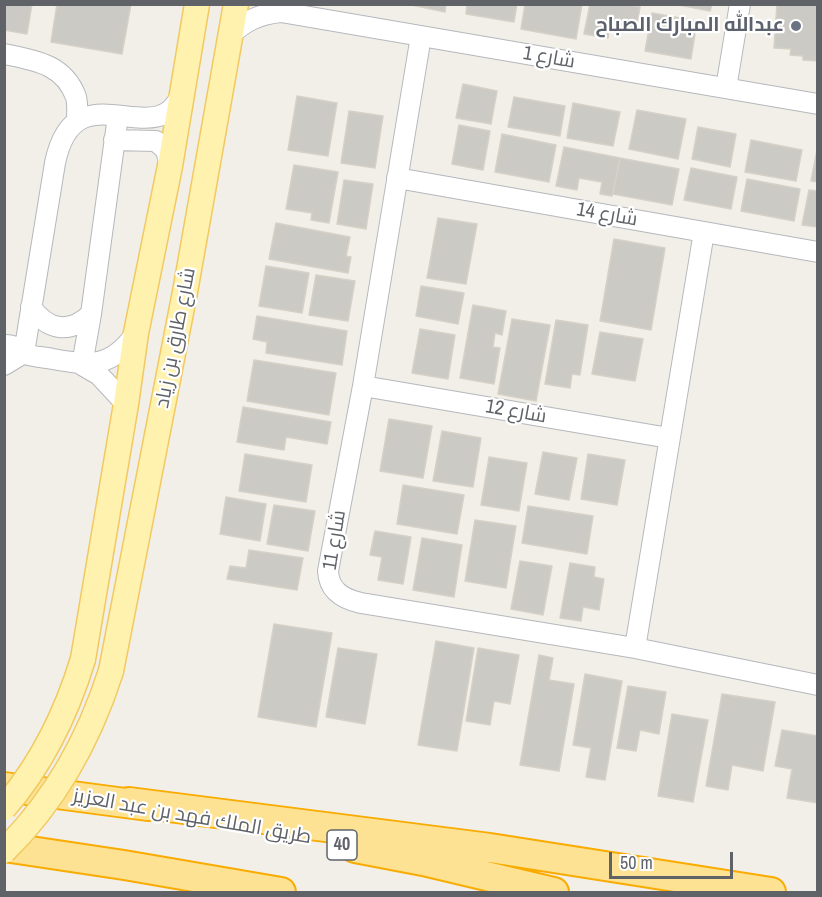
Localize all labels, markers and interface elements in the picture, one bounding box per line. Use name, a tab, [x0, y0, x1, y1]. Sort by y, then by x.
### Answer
place label: عبدالله المبارك الصباح	[595, 14, 784, 38]
marker: عبدالله المبارك الصباح	[789, 19, 803, 33]
street label: شارع 1	[521, 42, 577, 74]
street label: شارع 14	[575, 198, 639, 232]
street label: شارع طارق بن زياد	[151, 266, 201, 410]
street label: شارع 12	[484, 395, 548, 429]
street label: شارع 11	[318, 508, 352, 572]
street label: طريق الملك فهد بن عبد العزيز	[71, 784, 313, 850]
road number: 40	[327, 830, 357, 860]
scale bar	[612, 840, 736, 878]
text: 50 m	[620, 850, 653, 875]

